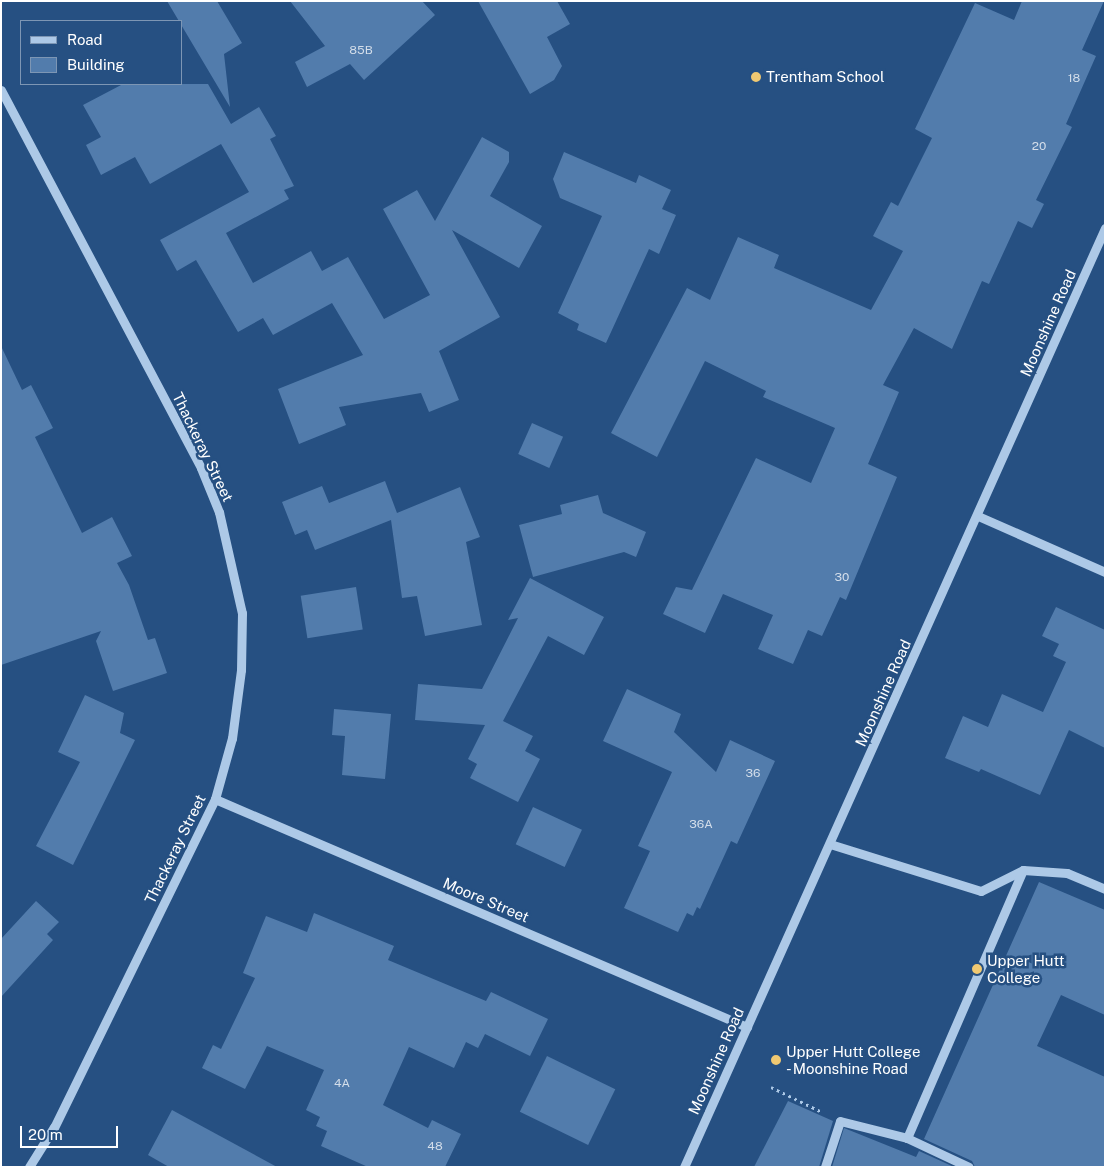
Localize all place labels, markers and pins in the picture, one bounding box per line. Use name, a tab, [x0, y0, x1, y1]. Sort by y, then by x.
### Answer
place label: Trentham School	[766, 68, 885, 86]
marker: Trentham School	[750, 71, 762, 83]
place label: Upper Hutt College	[987, 951, 1065, 986]
marker: Upper Hutt College	[971, 963, 983, 975]
place label: Upper Hutt College - Moonshine Road	[786, 1042, 920, 1077]
marker: Upper Hutt College - Moonshine Road	[770, 1054, 782, 1066]

